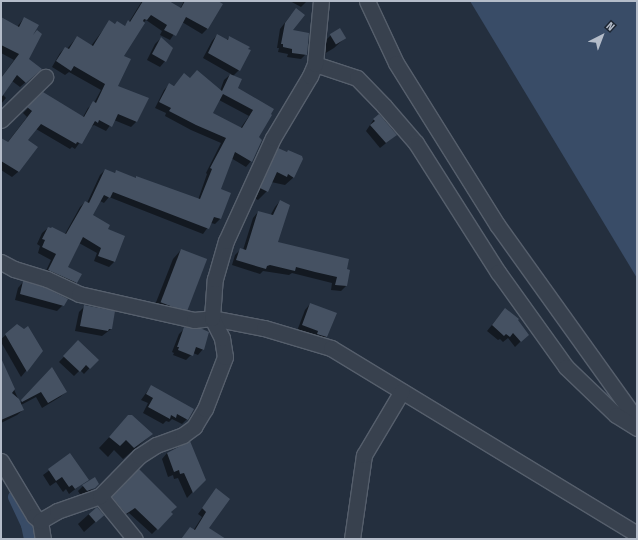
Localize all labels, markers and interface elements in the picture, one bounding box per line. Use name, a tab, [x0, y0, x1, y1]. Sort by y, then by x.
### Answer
north arrow	[582, 16, 622, 56]
text: N	[604, 20, 617, 34]

